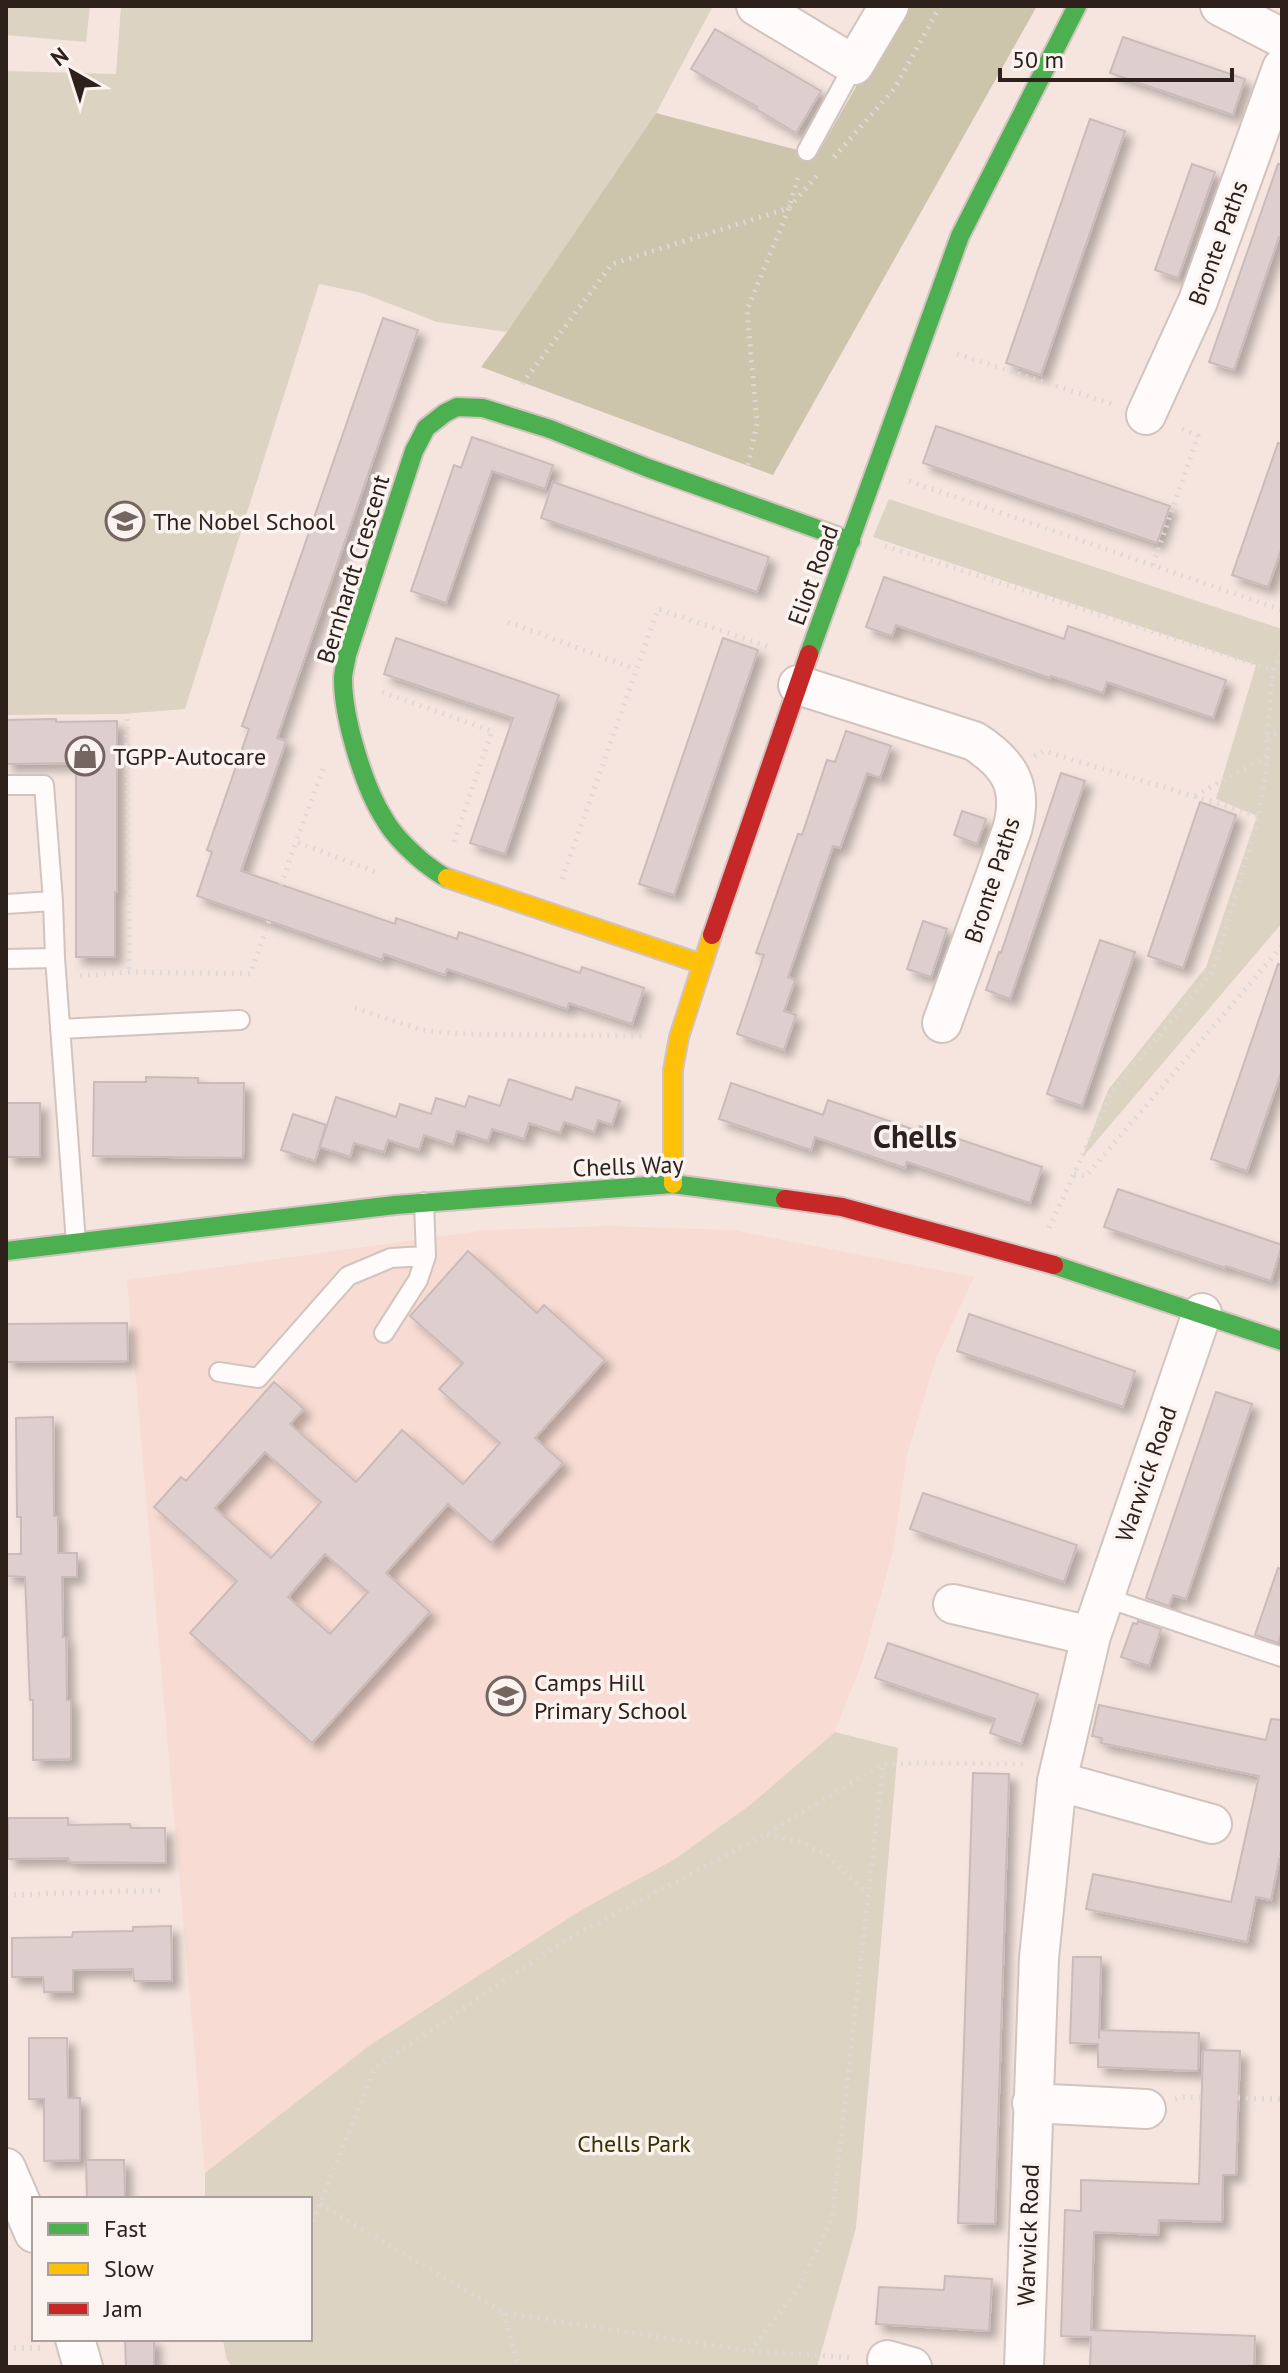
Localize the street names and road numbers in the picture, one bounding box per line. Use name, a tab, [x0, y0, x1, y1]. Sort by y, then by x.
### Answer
street label: Bronte Paths	[1181, 176, 1255, 310]
street label: Bernhardt Crescent	[310, 471, 396, 667]
street label: Eliot Road	[781, 521, 845, 629]
street label: Bronte Paths	[957, 813, 1027, 947]
street label: Chells Way	[572, 1149, 684, 1183]
street label: Warwick Road	[1108, 1402, 1184, 1546]
street label: Warwick Road	[1010, 2164, 1046, 2306]

